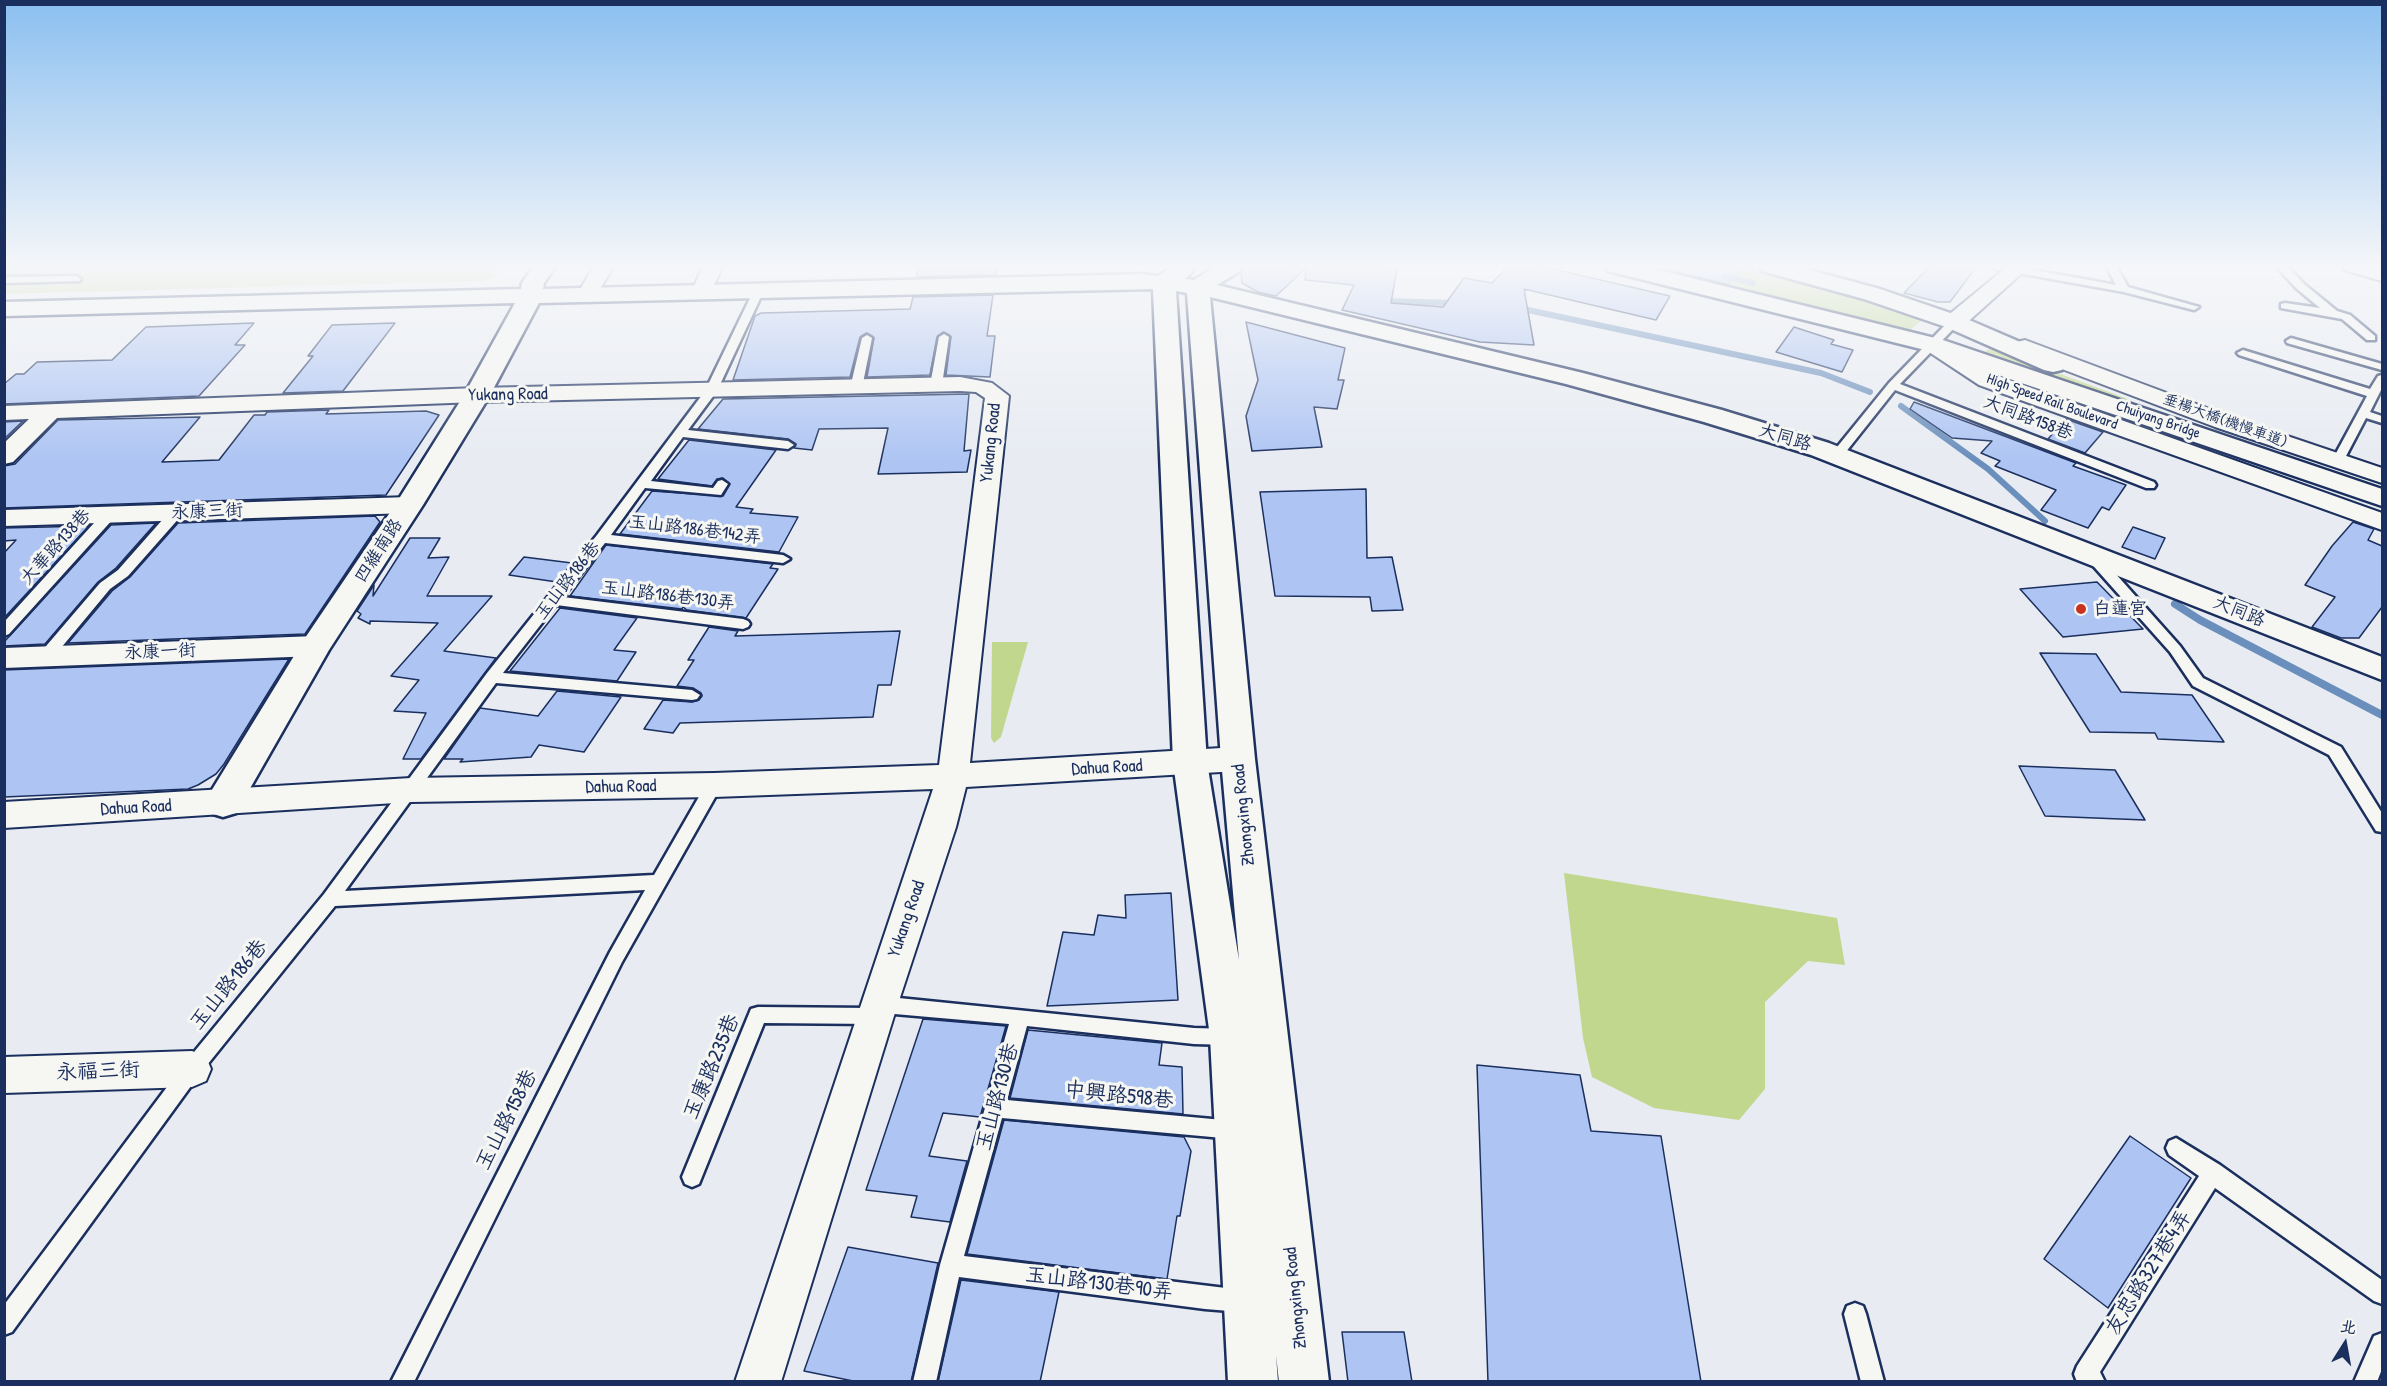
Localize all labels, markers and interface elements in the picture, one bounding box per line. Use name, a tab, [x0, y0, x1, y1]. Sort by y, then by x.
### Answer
street label: High Speed Rail Boulevard	[1984, 370, 2120, 434]
street label: Yukang Road	[468, 384, 548, 406]
street label: 垂楊大橋(機慢車道)	[2161, 390, 2289, 452]
street label: 大同路158巷	[1980, 391, 2076, 445]
street label: Chuiyang Bridge	[2113, 397, 2203, 443]
street label: Yukang Road	[976, 402, 1006, 484]
street label: 大同路	[1756, 420, 1814, 456]
street label: 永康三街	[171, 500, 243, 524]
street label: 大華路138巷	[16, 505, 96, 589]
street label: 玉山路186巷142弄	[628, 511, 762, 549]
street label: 四維南路	[350, 515, 408, 587]
street label: 玉山路186巷	[531, 538, 605, 624]
street label: 玉山路186巷130弄	[600, 577, 736, 615]
street label: 大同路	[2210, 592, 2268, 632]
place label: 白蓮宮	[2093, 598, 2147, 620]
marker: 白蓮宮	[2074, 602, 2088, 616]
street label: 永康一街	[124, 640, 196, 664]
street label: Dahua Road	[1071, 755, 1143, 781]
street label: Zhongxing Road	[1228, 763, 1260, 867]
street label: Dahua Road	[585, 776, 657, 798]
street label: Dahua Road	[100, 795, 172, 821]
street label: Yukang Road	[884, 878, 930, 960]
street label: 玉山路186巷	[185, 935, 273, 1035]
street label: 玉康路235巷	[678, 1010, 746, 1124]
street label: 玉山路130巷	[972, 1040, 1024, 1154]
street label: 永福三街	[56, 1058, 140, 1086]
street label: 玉山路158巷	[471, 1065, 543, 1175]
street label: 中興路598巷	[1063, 1078, 1175, 1114]
street label: 友忠路327巷4弄	[2101, 1206, 2197, 1340]
street label: Zhongxing Road	[1280, 1246, 1312, 1350]
street label: 玉山路130巷90弄	[1024, 1262, 1174, 1306]
north arrow	[2315, 1314, 2375, 1374]
text: 北	[2338, 1314, 2358, 1339]

